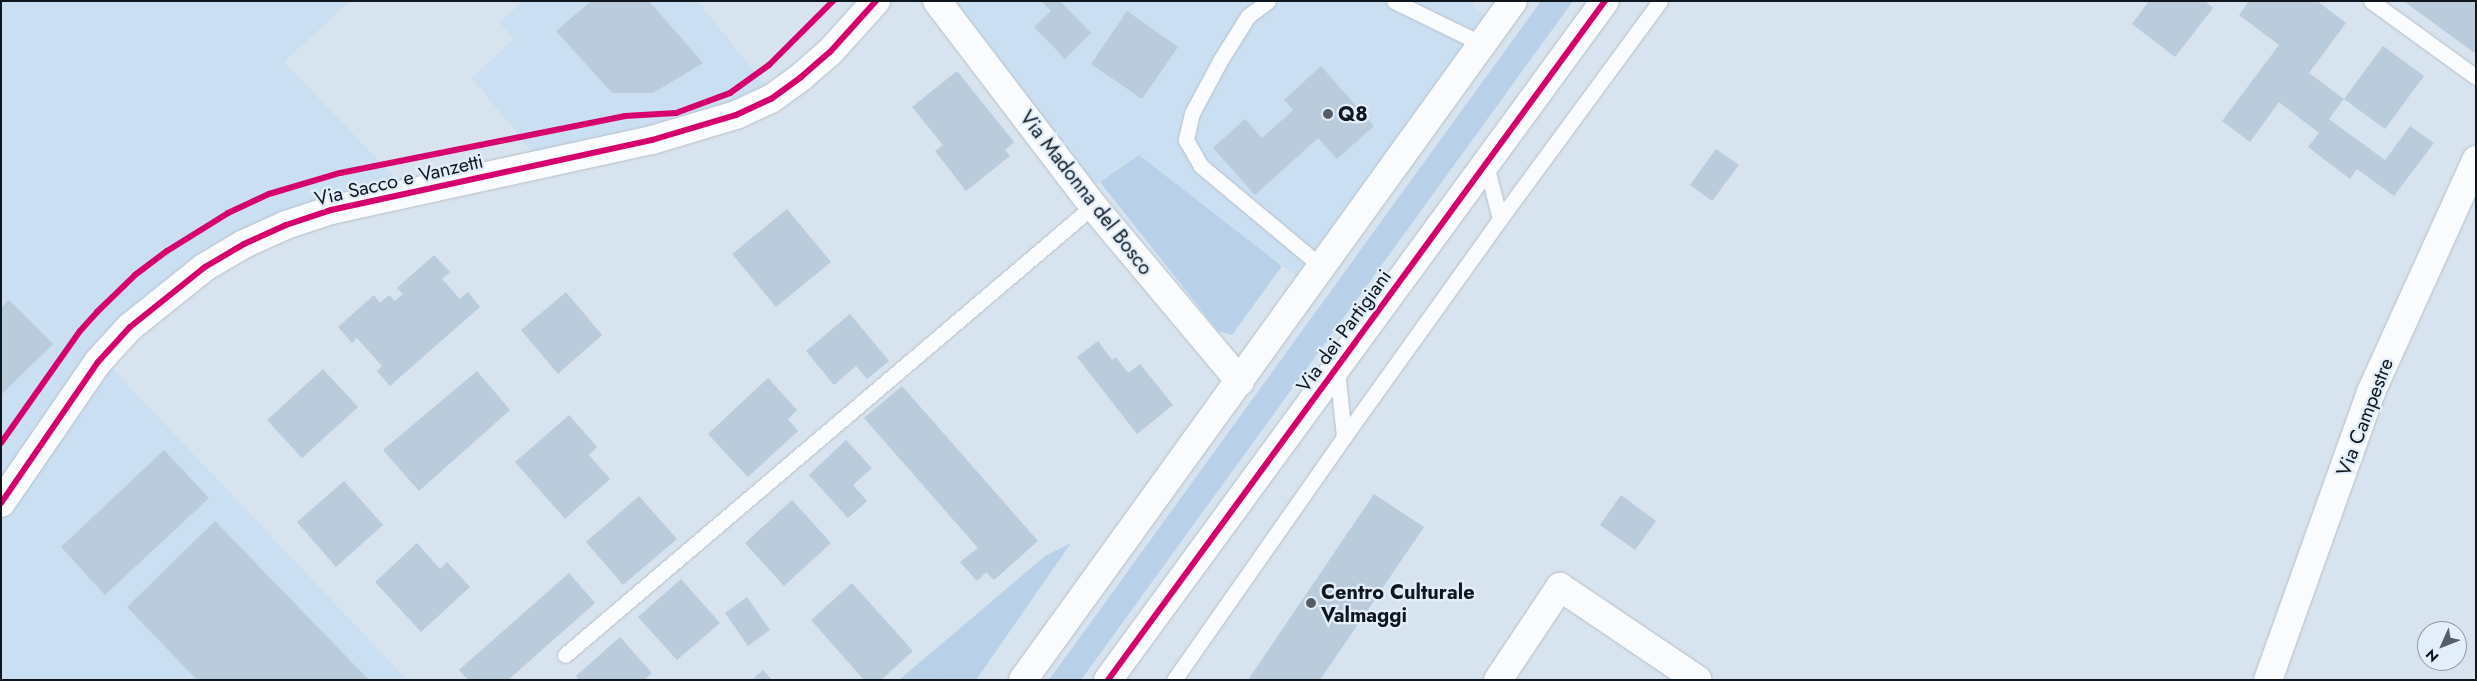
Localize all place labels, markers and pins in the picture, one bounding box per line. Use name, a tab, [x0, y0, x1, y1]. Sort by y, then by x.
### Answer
place label: Q8	[1338, 102, 1368, 126]
marker: Q8	[1322, 108, 1334, 120]
place label: Centro Culturale Valmaggi	[1321, 580, 1475, 627]
marker: Centro Culturale Valmaggi	[1305, 597, 1317, 609]

